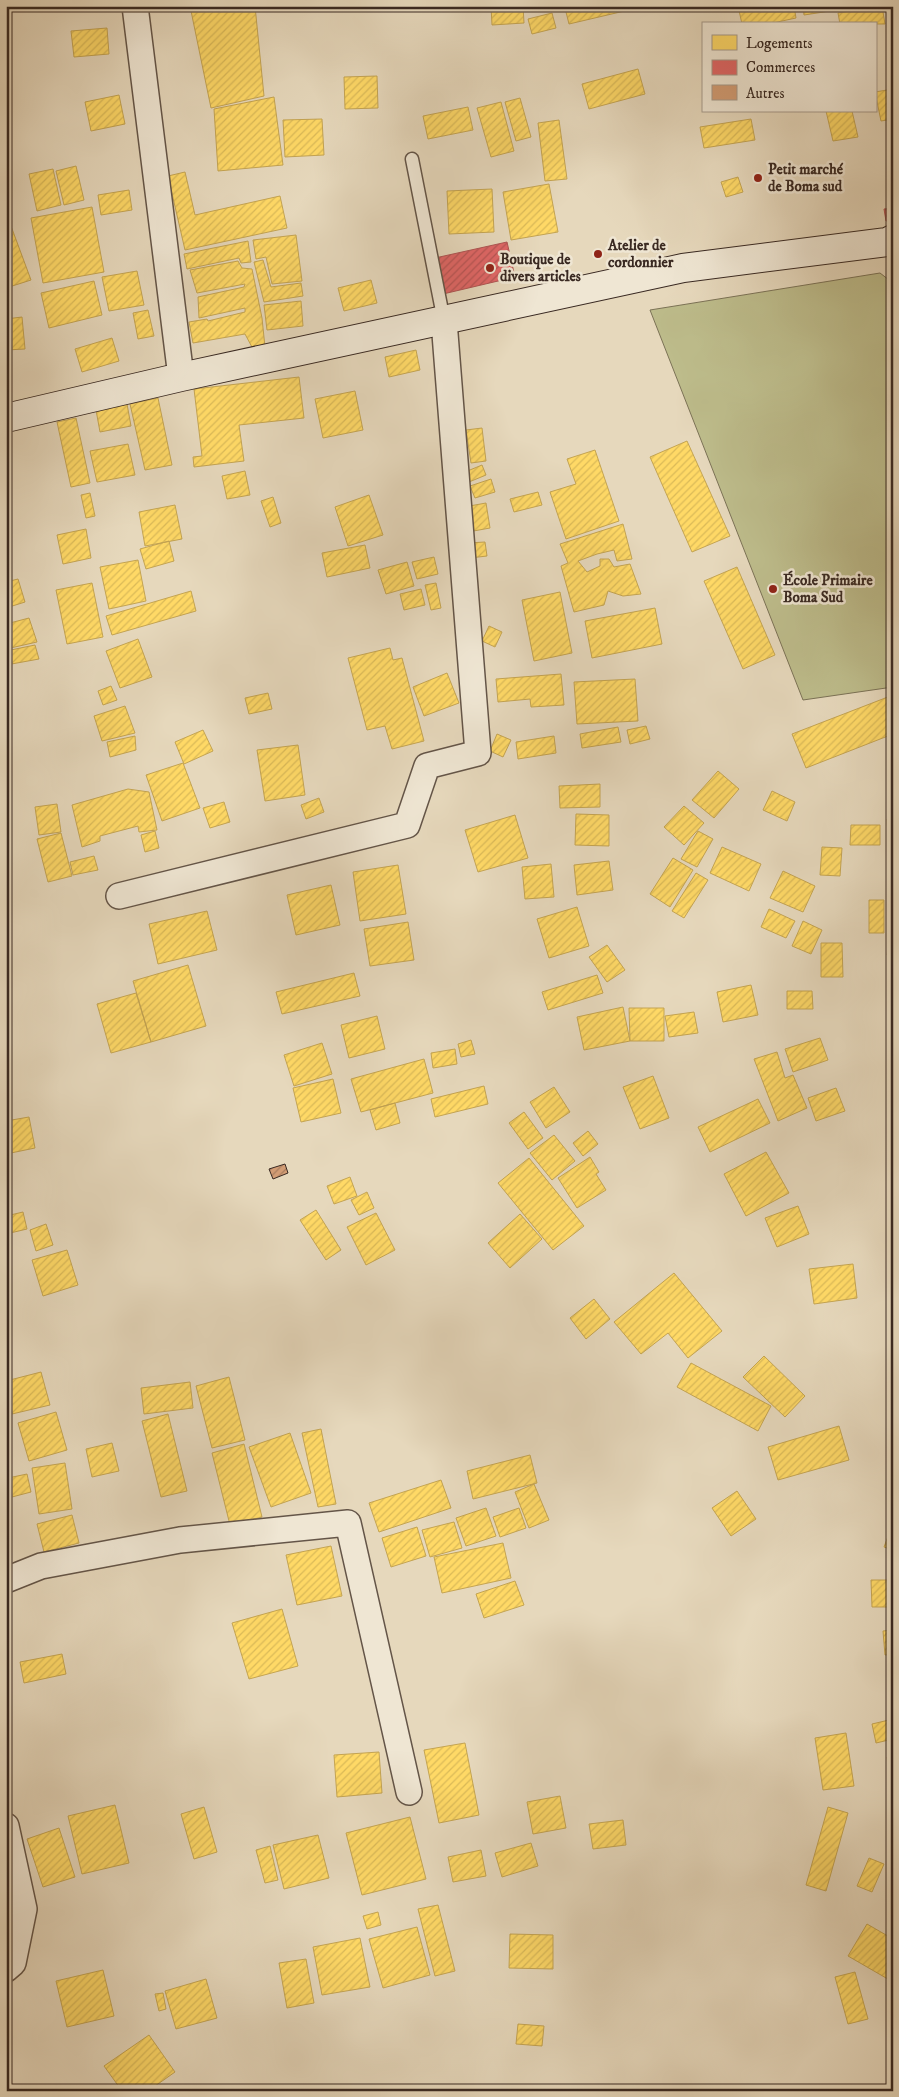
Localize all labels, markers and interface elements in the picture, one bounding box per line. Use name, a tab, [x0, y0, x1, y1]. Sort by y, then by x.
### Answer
legend	[702, 22, 876, 112]
text: Logements	[746, 34, 813, 53]
text: Commerces	[746, 58, 815, 77]
text: Autres	[746, 84, 784, 103]
place label: Petit marché de Boma sud	[768, 160, 844, 196]
marker: Petit marché de Boma sud	[752, 172, 764, 184]
place label: Atelier de cordonnier	[607, 236, 674, 272]
marker: Atelier de cordonnier	[592, 248, 604, 260]
place label: Boutique de divers articles	[500, 250, 581, 286]
marker: Boutique de divers articles	[484, 262, 496, 274]
place label: École Primaire Boma Sud	[783, 570, 873, 607]
marker: École Primaire Boma Sud	[767, 583, 779, 595]

